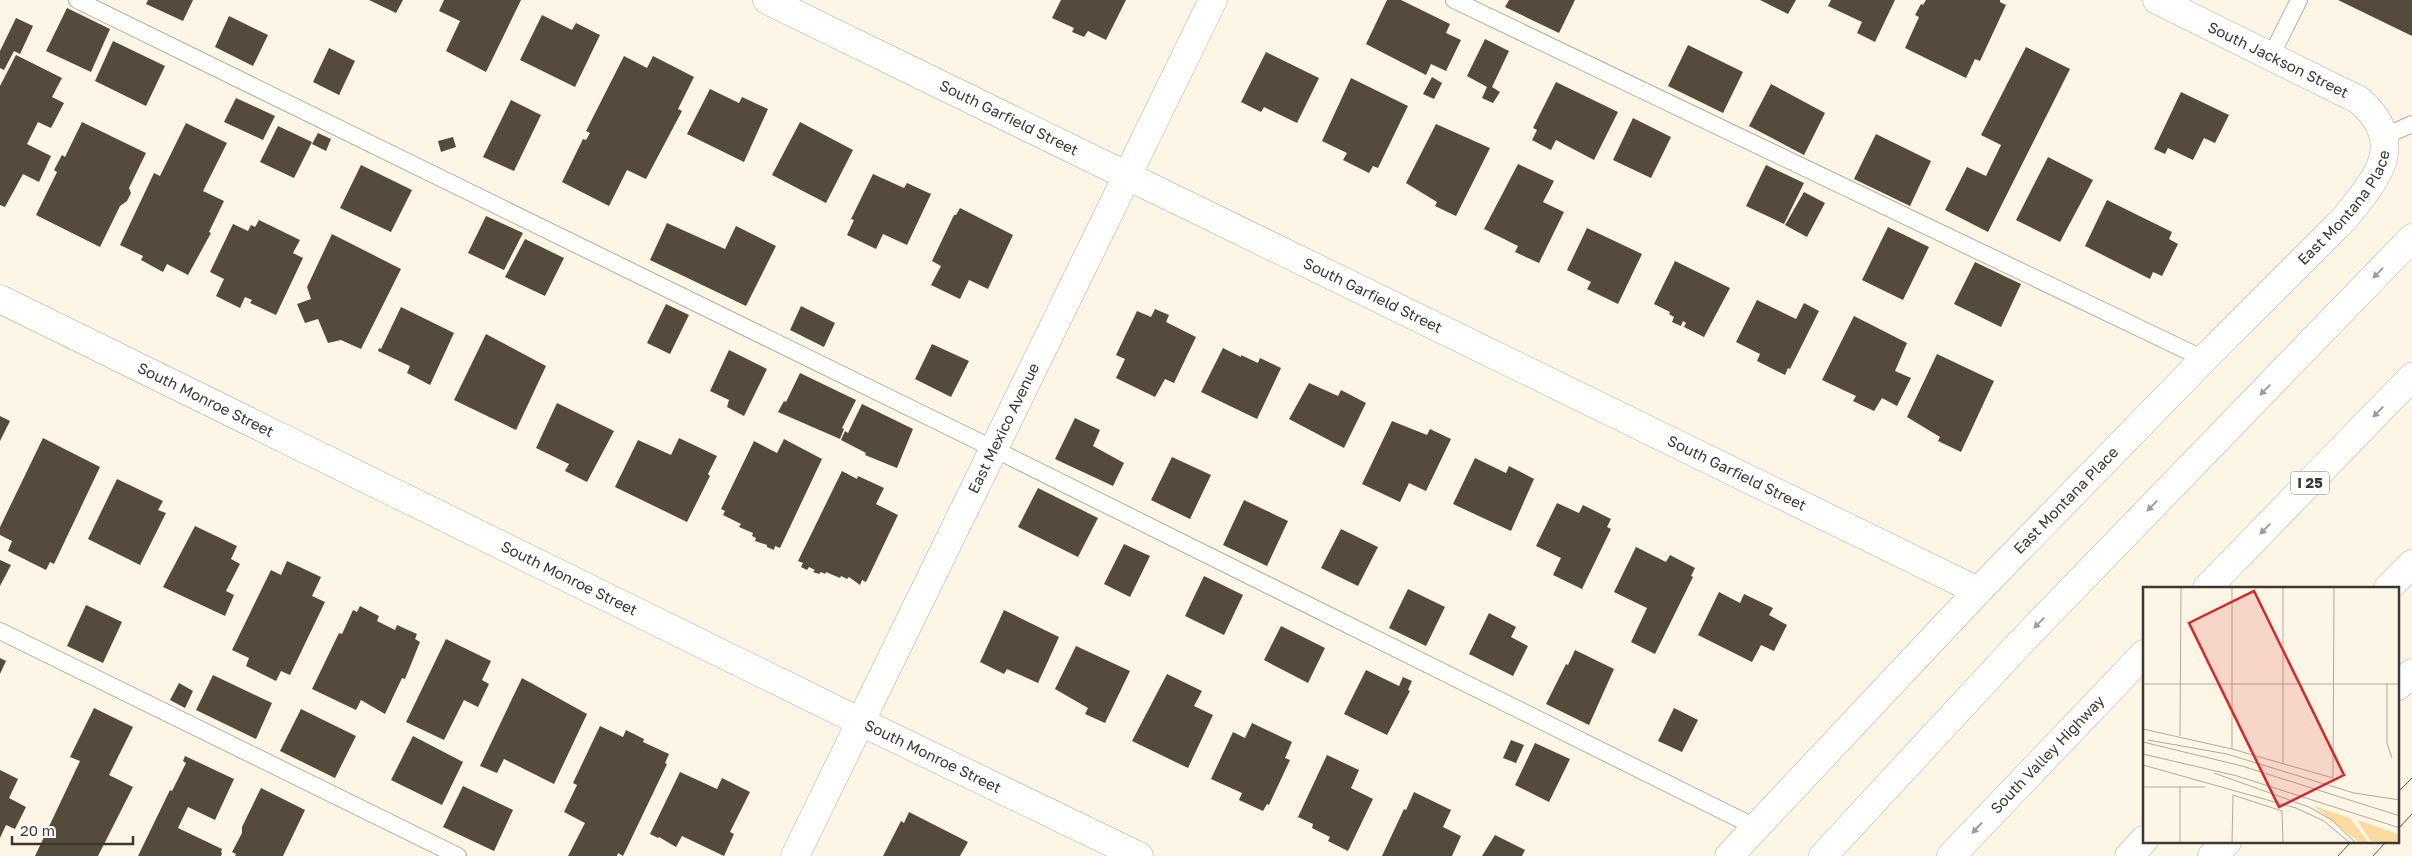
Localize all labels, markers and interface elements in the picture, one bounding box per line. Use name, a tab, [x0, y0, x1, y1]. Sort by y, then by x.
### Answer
street label: South Jackson Street	[2205, 17, 2352, 101]
street label: South Garfield Street	[937, 76, 1082, 159]
street label: East Montana Place	[2293, 148, 2393, 268]
street label: South Garfield Street	[1301, 253, 1446, 336]
one-way arrow	[2372, 267, 2384, 279]
street label: South Monroe Street	[135, 358, 277, 440]
street label: East Mexico Avenue	[964, 359, 1043, 496]
one-way arrow	[2259, 383, 2271, 395]
one-way arrow	[2372, 406, 2384, 418]
street label: South Garfield Street	[1665, 431, 1809, 514]
street label: East Montana Place	[2009, 442, 2122, 557]
road number: I 25	[2291, 472, 2329, 494]
one-way arrow	[2146, 500, 2158, 512]
one-way arrow	[2259, 523, 2271, 535]
street label: South Monroe Street	[498, 537, 641, 619]
inset map	[2143, 587, 2400, 844]
one-way arrow	[2033, 617, 2045, 629]
street label: South Valley Highway	[1986, 691, 2108, 817]
street label: South Monroe Street	[862, 715, 1004, 796]
scale bar	[12, 814, 134, 846]
text: 20 m	[20, 821, 55, 839]
one-way arrow	[1972, 821, 1984, 833]

